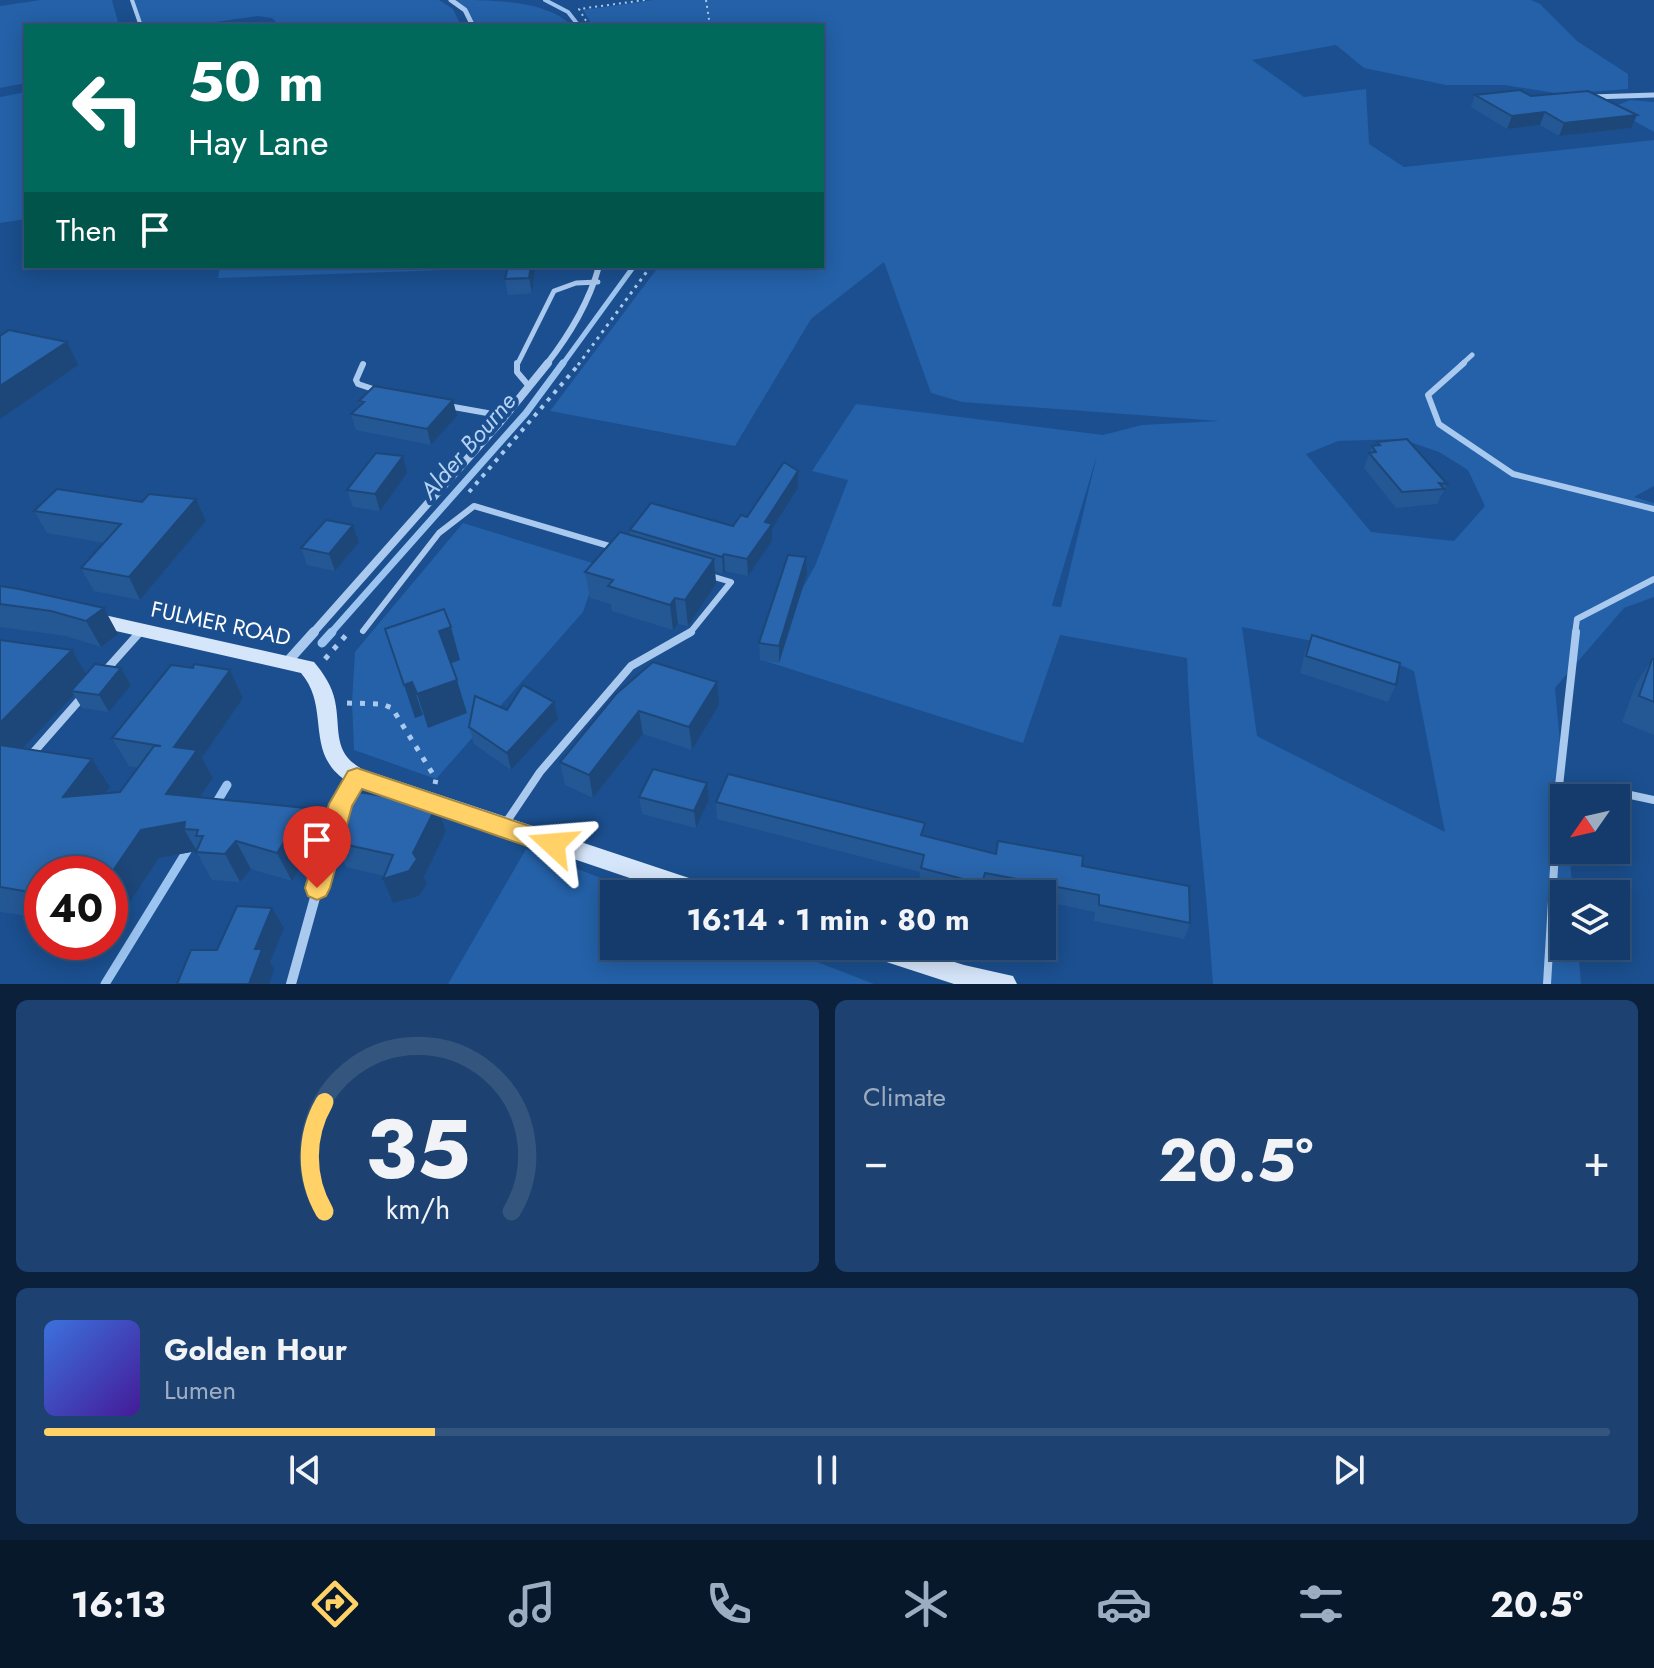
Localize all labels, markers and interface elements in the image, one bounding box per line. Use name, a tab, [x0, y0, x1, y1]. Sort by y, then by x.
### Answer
text: 50 m	[188, 41, 324, 122]
icon: left	[56, 56, 160, 160]
text: Hay Lane	[188, 116, 328, 168]
icon: arrive	[133, 208, 177, 252]
text: Then	[56, 209, 117, 252]
water label: Alder Bourne	[411, 385, 524, 507]
street label: FULMER ROAD	[148, 593, 294, 653]
north arrow	[1550, 784, 1630, 864]
map controls	[1550, 784, 1630, 960]
position arrow	[511, 802, 595, 886]
pin	[283, 806, 351, 888]
icon: arrive	[295, 818, 339, 862]
speed limit sign: 40	[24, 856, 128, 960]
button: layers	[1550, 880, 1630, 960]
text: 16:14 · 1 min · 80 m	[686, 898, 970, 941]
text: Climate	[863, 1078, 946, 1116]
text: 35	[365, 1089, 470, 1209]
text: 20.5°	[1158, 1117, 1313, 1204]
text: −	[863, 1129, 889, 1193]
text: +	[1583, 1129, 1610, 1193]
text: km/h	[385, 1188, 450, 1230]
text: Golden Hour	[164, 1328, 347, 1371]
text: Lumen	[164, 1371, 236, 1409]
icon: previous	[283, 1448, 327, 1492]
icon: pause	[805, 1448, 849, 1492]
icon: next	[1327, 1448, 1371, 1492]
icon: directions	[307, 1576, 363, 1632]
icon: music	[504, 1576, 560, 1632]
icon: phone	[701, 1576, 757, 1632]
icon: climate	[898, 1576, 954, 1632]
icon: car	[1096, 1576, 1152, 1632]
icon: filters	[1293, 1576, 1349, 1632]
text: 16:13	[71, 1578, 165, 1630]
text: 20.5°	[1490, 1578, 1583, 1630]

